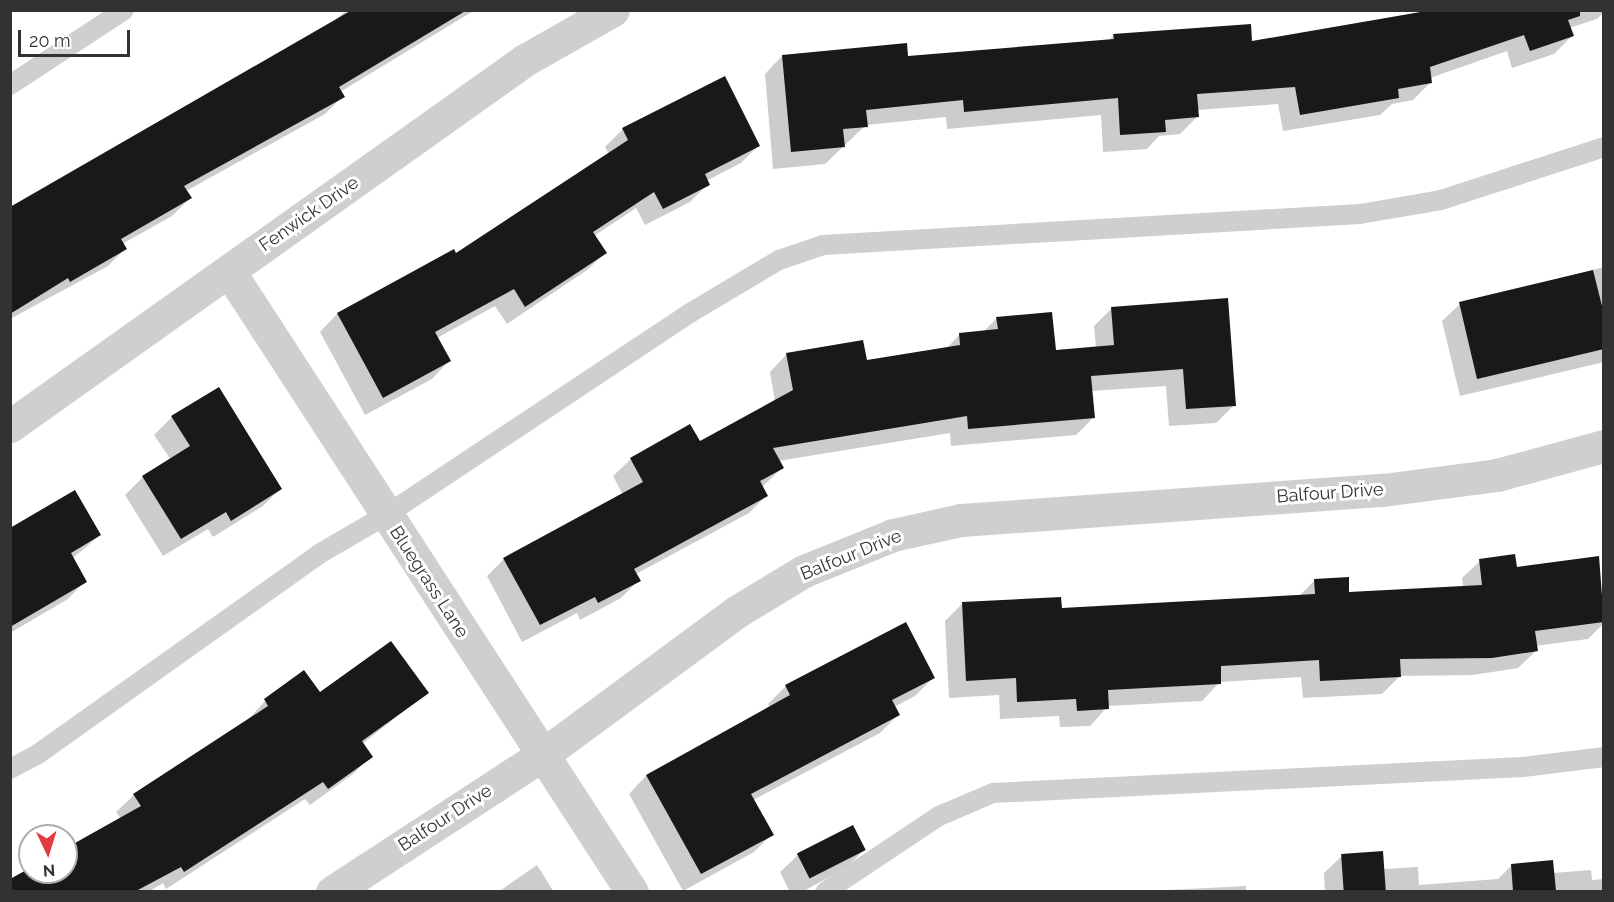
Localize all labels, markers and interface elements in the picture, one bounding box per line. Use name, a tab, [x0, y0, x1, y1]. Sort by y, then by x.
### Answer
scale bar	[21, 18, 134, 56]
text: 20 m	[29, 30, 71, 51]
street label: Fenwick Drive	[255, 172, 363, 256]
street label: Balfour Drive	[1276, 478, 1384, 508]
street label: Bluegrass Lane	[385, 522, 473, 642]
street label: Balfour Drive	[797, 525, 905, 585]
street label: Balfour Drive	[394, 780, 496, 856]
north arrow	[18, 824, 78, 884]
text: N	[42, 861, 56, 880]

